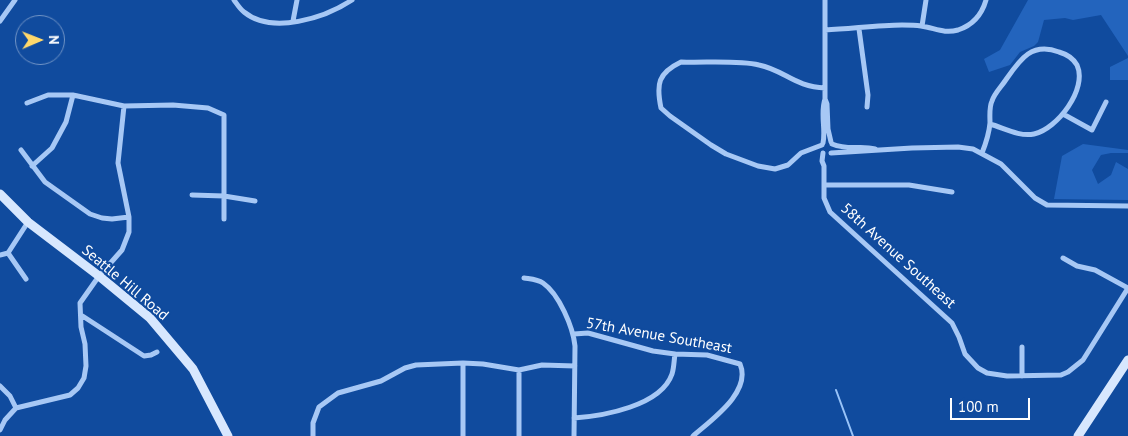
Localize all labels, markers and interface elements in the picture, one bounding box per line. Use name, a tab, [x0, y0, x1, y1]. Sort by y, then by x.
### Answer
north arrow	[15, 15, 65, 65]
text: N	[45, 35, 63, 45]
street label: 58th Avenue Southeast	[837, 200, 959, 312]
street label: Seattle Hill Road	[78, 241, 172, 325]
street label: 57th Avenue Southeast	[585, 314, 733, 358]
scale bar	[953, 388, 1033, 420]
text: 100 m	[958, 397, 999, 416]

